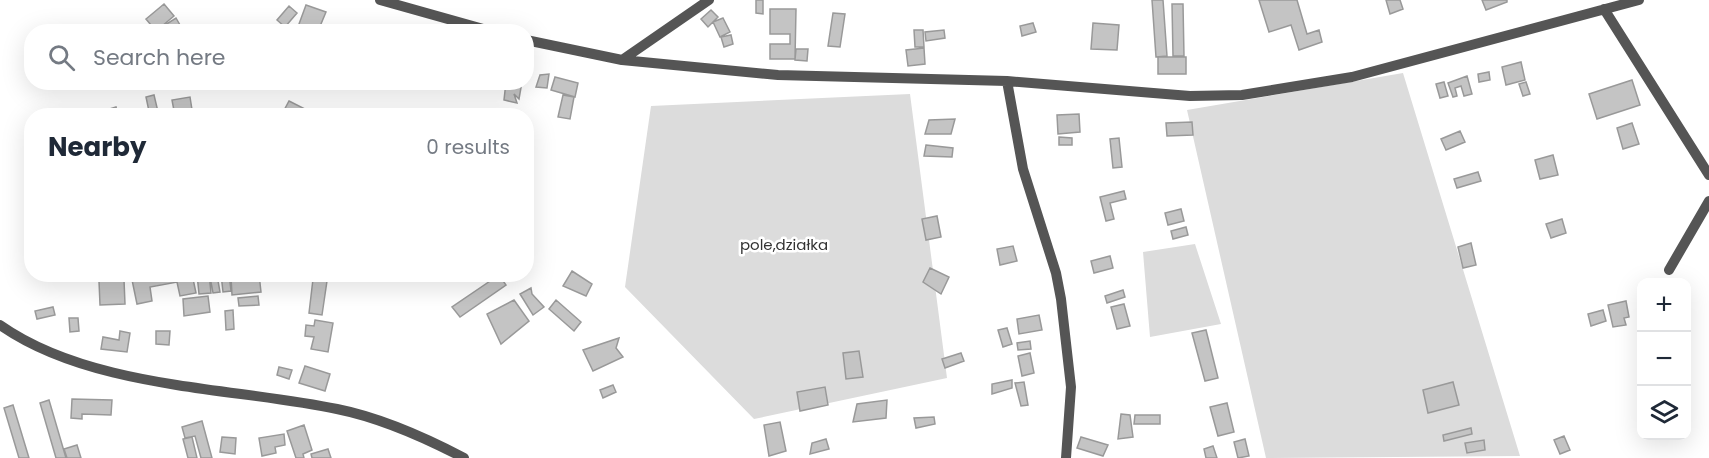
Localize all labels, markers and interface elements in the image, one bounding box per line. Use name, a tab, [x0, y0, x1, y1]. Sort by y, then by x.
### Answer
search box	[24, 24, 534, 90]
icon: search	[45, 41, 78, 74]
text: Search here	[93, 42, 226, 73]
text: Nearby	[48, 129, 146, 165]
text: 0 results	[426, 133, 510, 161]
park label: pole,działka	[740, 234, 828, 255]
map controls	[1637, 278, 1691, 440]
button: +	[1637, 278, 1691, 332]
button: −	[1637, 332, 1691, 386]
button: layers	[1637, 386, 1691, 440]

